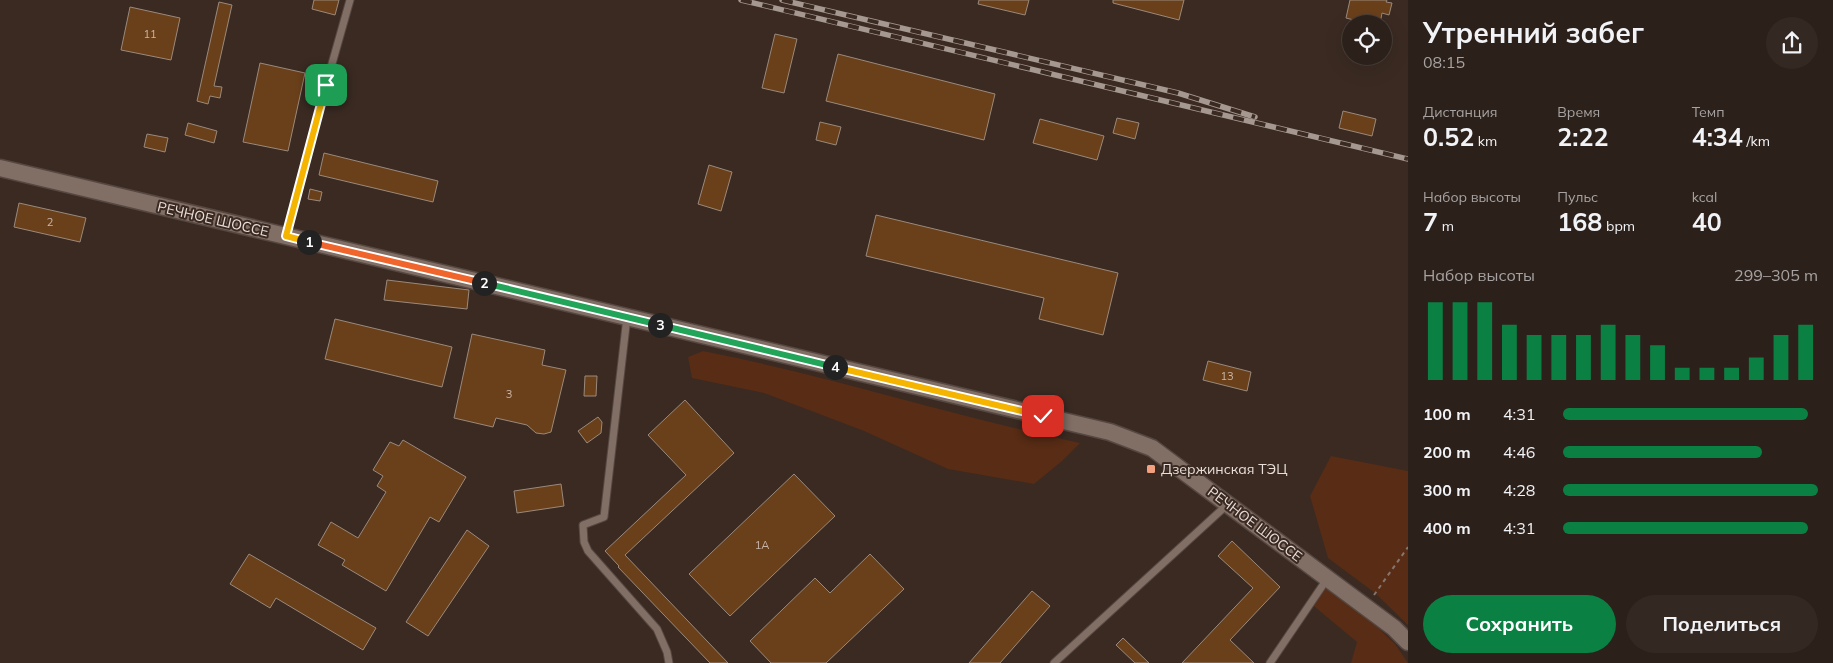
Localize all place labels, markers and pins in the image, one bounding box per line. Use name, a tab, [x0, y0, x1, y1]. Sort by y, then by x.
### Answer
pin	[305, 64, 347, 106]
pin: 1	[296, 230, 322, 254]
pin: 2	[472, 270, 496, 296]
pin: 3	[648, 312, 672, 338]
pin: 4	[822, 354, 848, 380]
pin	[1022, 395, 1064, 437]
place label: Дзержинская ТЭЦ	[1161, 460, 1288, 478]
marker: Дзержинская ТЭЦ	[1145, 463, 1157, 475]

